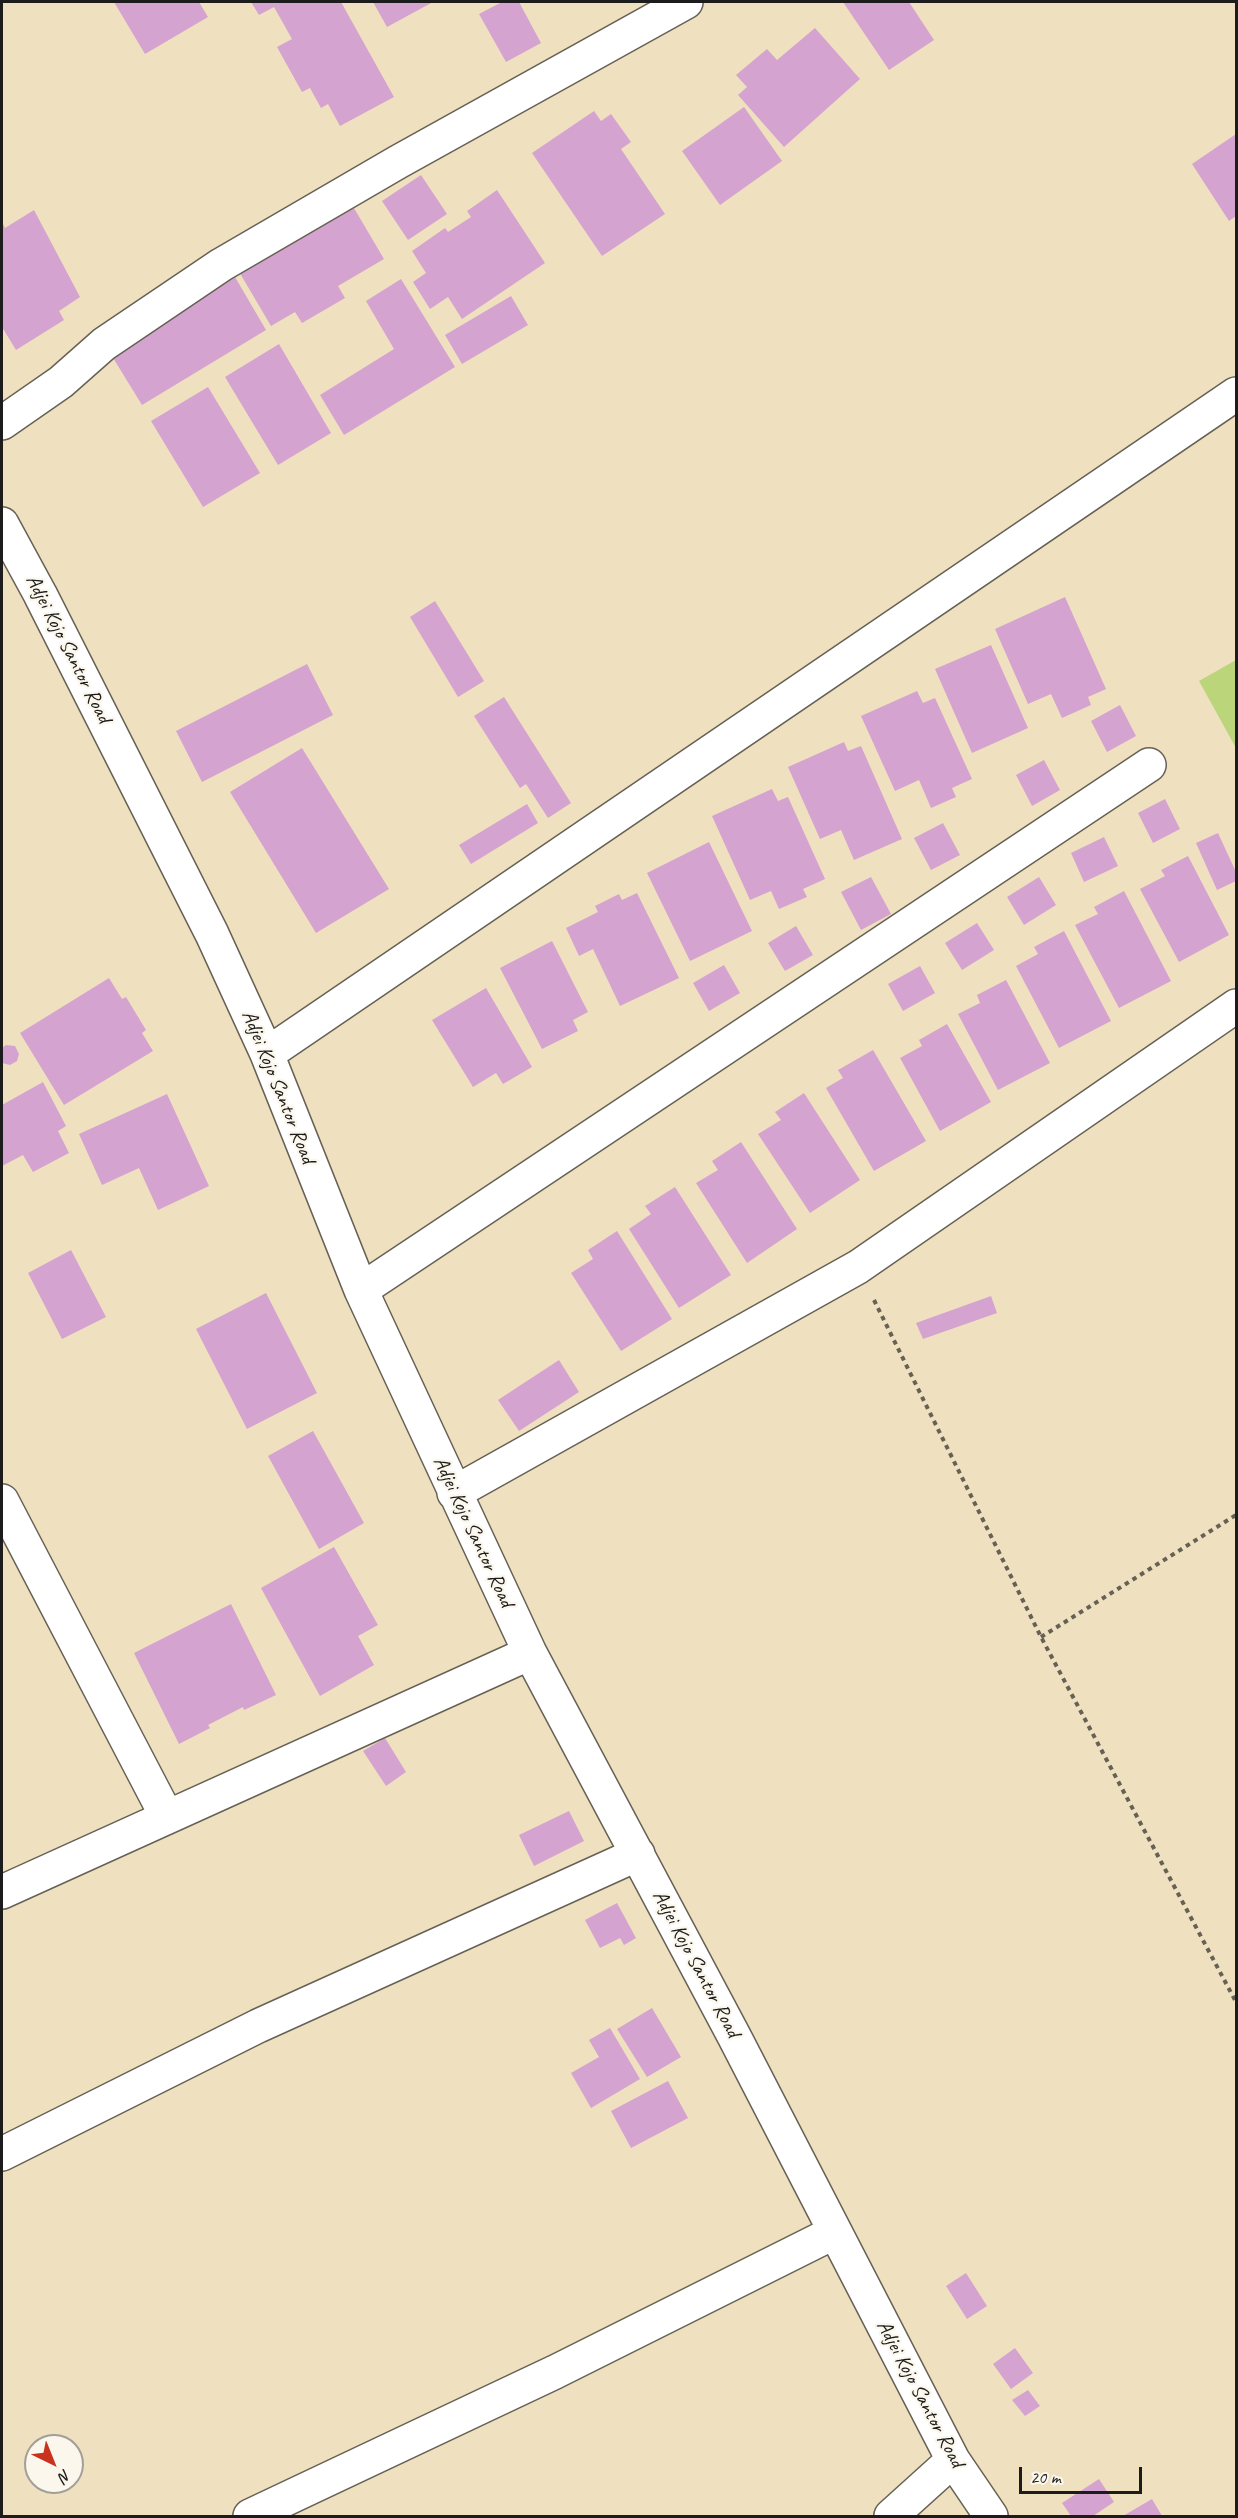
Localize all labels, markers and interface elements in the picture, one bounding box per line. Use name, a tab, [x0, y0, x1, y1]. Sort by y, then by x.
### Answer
street label: Adjei Kojo Santor Road	[20, 571, 116, 727]
street label: Adjei Kojo Santor Road	[236, 1007, 320, 1167]
street label: Adjei Kojo Santor Road	[427, 1453, 519, 1611]
street label: Adjei Kojo Santor Road	[647, 1886, 745, 2042]
street label: Adjei Kojo Santor Road	[871, 2316, 969, 2472]
north arrow	[24, 2434, 84, 2494]
scale bar	[1022, 2455, 1145, 2493]
text: N	[54, 2465, 75, 2486]
text: 20 m	[1030, 2466, 1061, 2488]

